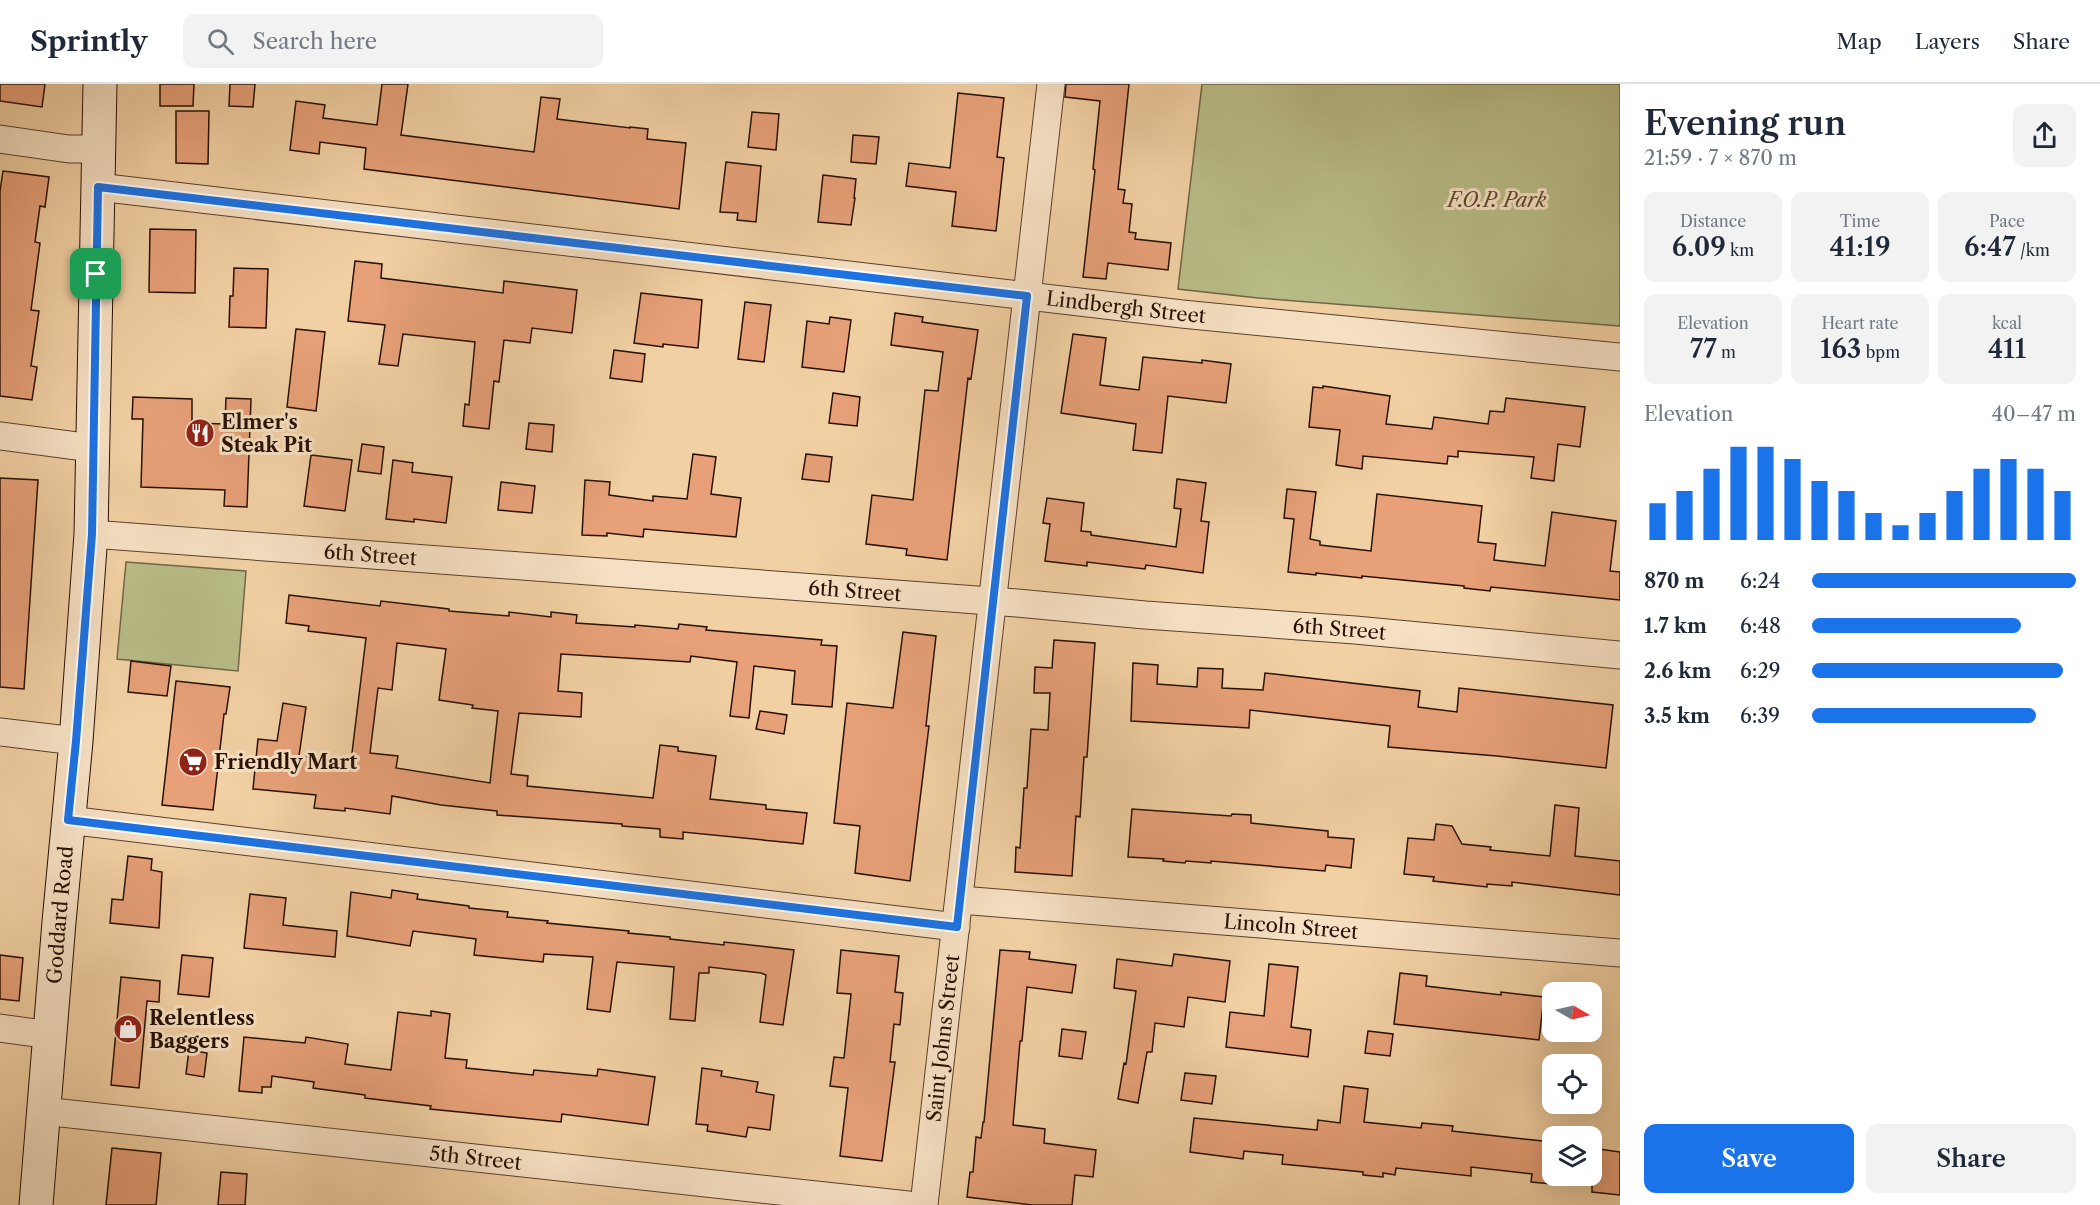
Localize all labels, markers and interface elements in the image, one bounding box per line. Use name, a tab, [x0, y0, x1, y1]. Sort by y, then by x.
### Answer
search box	[183, 14, 603, 68]
text: Sprintly	[30, 24, 147, 58]
icon: search	[204, 25, 237, 58]
text: Search here	[252, 28, 377, 55]
text: Map	[1837, 29, 1882, 54]
text: Layers	[1915, 29, 1980, 54]
text: Share	[2013, 29, 2070, 54]
text: Evening run	[1644, 103, 1846, 144]
button: share	[2013, 104, 2076, 167]
text: 21:59 · 7 × 870 m	[1644, 146, 1797, 170]
park label: F.O.P. Park	[1446, 188, 1547, 212]
text: Distance	[1680, 211, 1746, 231]
text: Time	[1840, 211, 1880, 231]
text: Pace	[1989, 211, 2025, 231]
text: 6.09	[1672, 231, 1726, 263]
text: 41:19	[1829, 231, 1891, 263]
text: 6:47	[1964, 231, 2016, 263]
text: km	[1726, 240, 1754, 260]
text: /km	[2016, 240, 2050, 260]
pin	[70, 248, 121, 299]
icon: arrive	[79, 257, 112, 290]
street label: Lindbergh Street	[1045, 286, 1207, 328]
text: Elevation	[1677, 313, 1749, 333]
text: Heart rate	[1821, 313, 1899, 333]
text: kcal	[1992, 313, 2022, 333]
text: 77	[1690, 333, 1717, 365]
text: 163	[1820, 333, 1861, 365]
text: 411	[1988, 333, 2026, 365]
text: m	[1717, 342, 1736, 362]
text: bpm	[1861, 342, 1900, 362]
text: Elevation	[1644, 402, 1733, 426]
text: 40–47 m	[1992, 402, 2076, 426]
place label: Elmer's Steak Pit	[221, 410, 312, 457]
restaurant icon: Elmer's Steak Pit	[184, 417, 216, 449]
street label: 6th Street	[323, 539, 418, 570]
text: 870 m	[1644, 569, 1704, 593]
text: 6:24	[1740, 569, 1780, 593]
street label: 6th Street	[807, 575, 902, 606]
street label: 6th Street	[1292, 614, 1387, 645]
text: 1.7 km	[1644, 614, 1707, 638]
text: 6:48	[1740, 614, 1781, 638]
text: 2.6 km	[1644, 659, 1711, 683]
text: 6:29	[1740, 659, 1781, 683]
text: 3.5 km	[1644, 704, 1710, 728]
text: 6:39	[1740, 704, 1780, 728]
supermarket icon: Friendly Mart	[177, 746, 209, 778]
place label: Friendly Mart	[214, 750, 357, 774]
street label: Goddard Road	[42, 845, 78, 985]
street label: Lincoln Street	[1223, 909, 1359, 944]
street label: Saint Johns Street	[922, 953, 964, 1123]
north arrow	[1542, 982, 1602, 1042]
map controls	[1542, 982, 1602, 1186]
place label: Relentless Baggers	[149, 1006, 254, 1053]
shop icon: Relentless Baggers	[112, 1013, 144, 1045]
button: locate	[1542, 1054, 1602, 1114]
button: Save	[1644, 1124, 1854, 1193]
button: Share	[1866, 1124, 2076, 1193]
button: layers	[1542, 1126, 1602, 1186]
street label: 5th Street	[428, 1141, 523, 1175]

